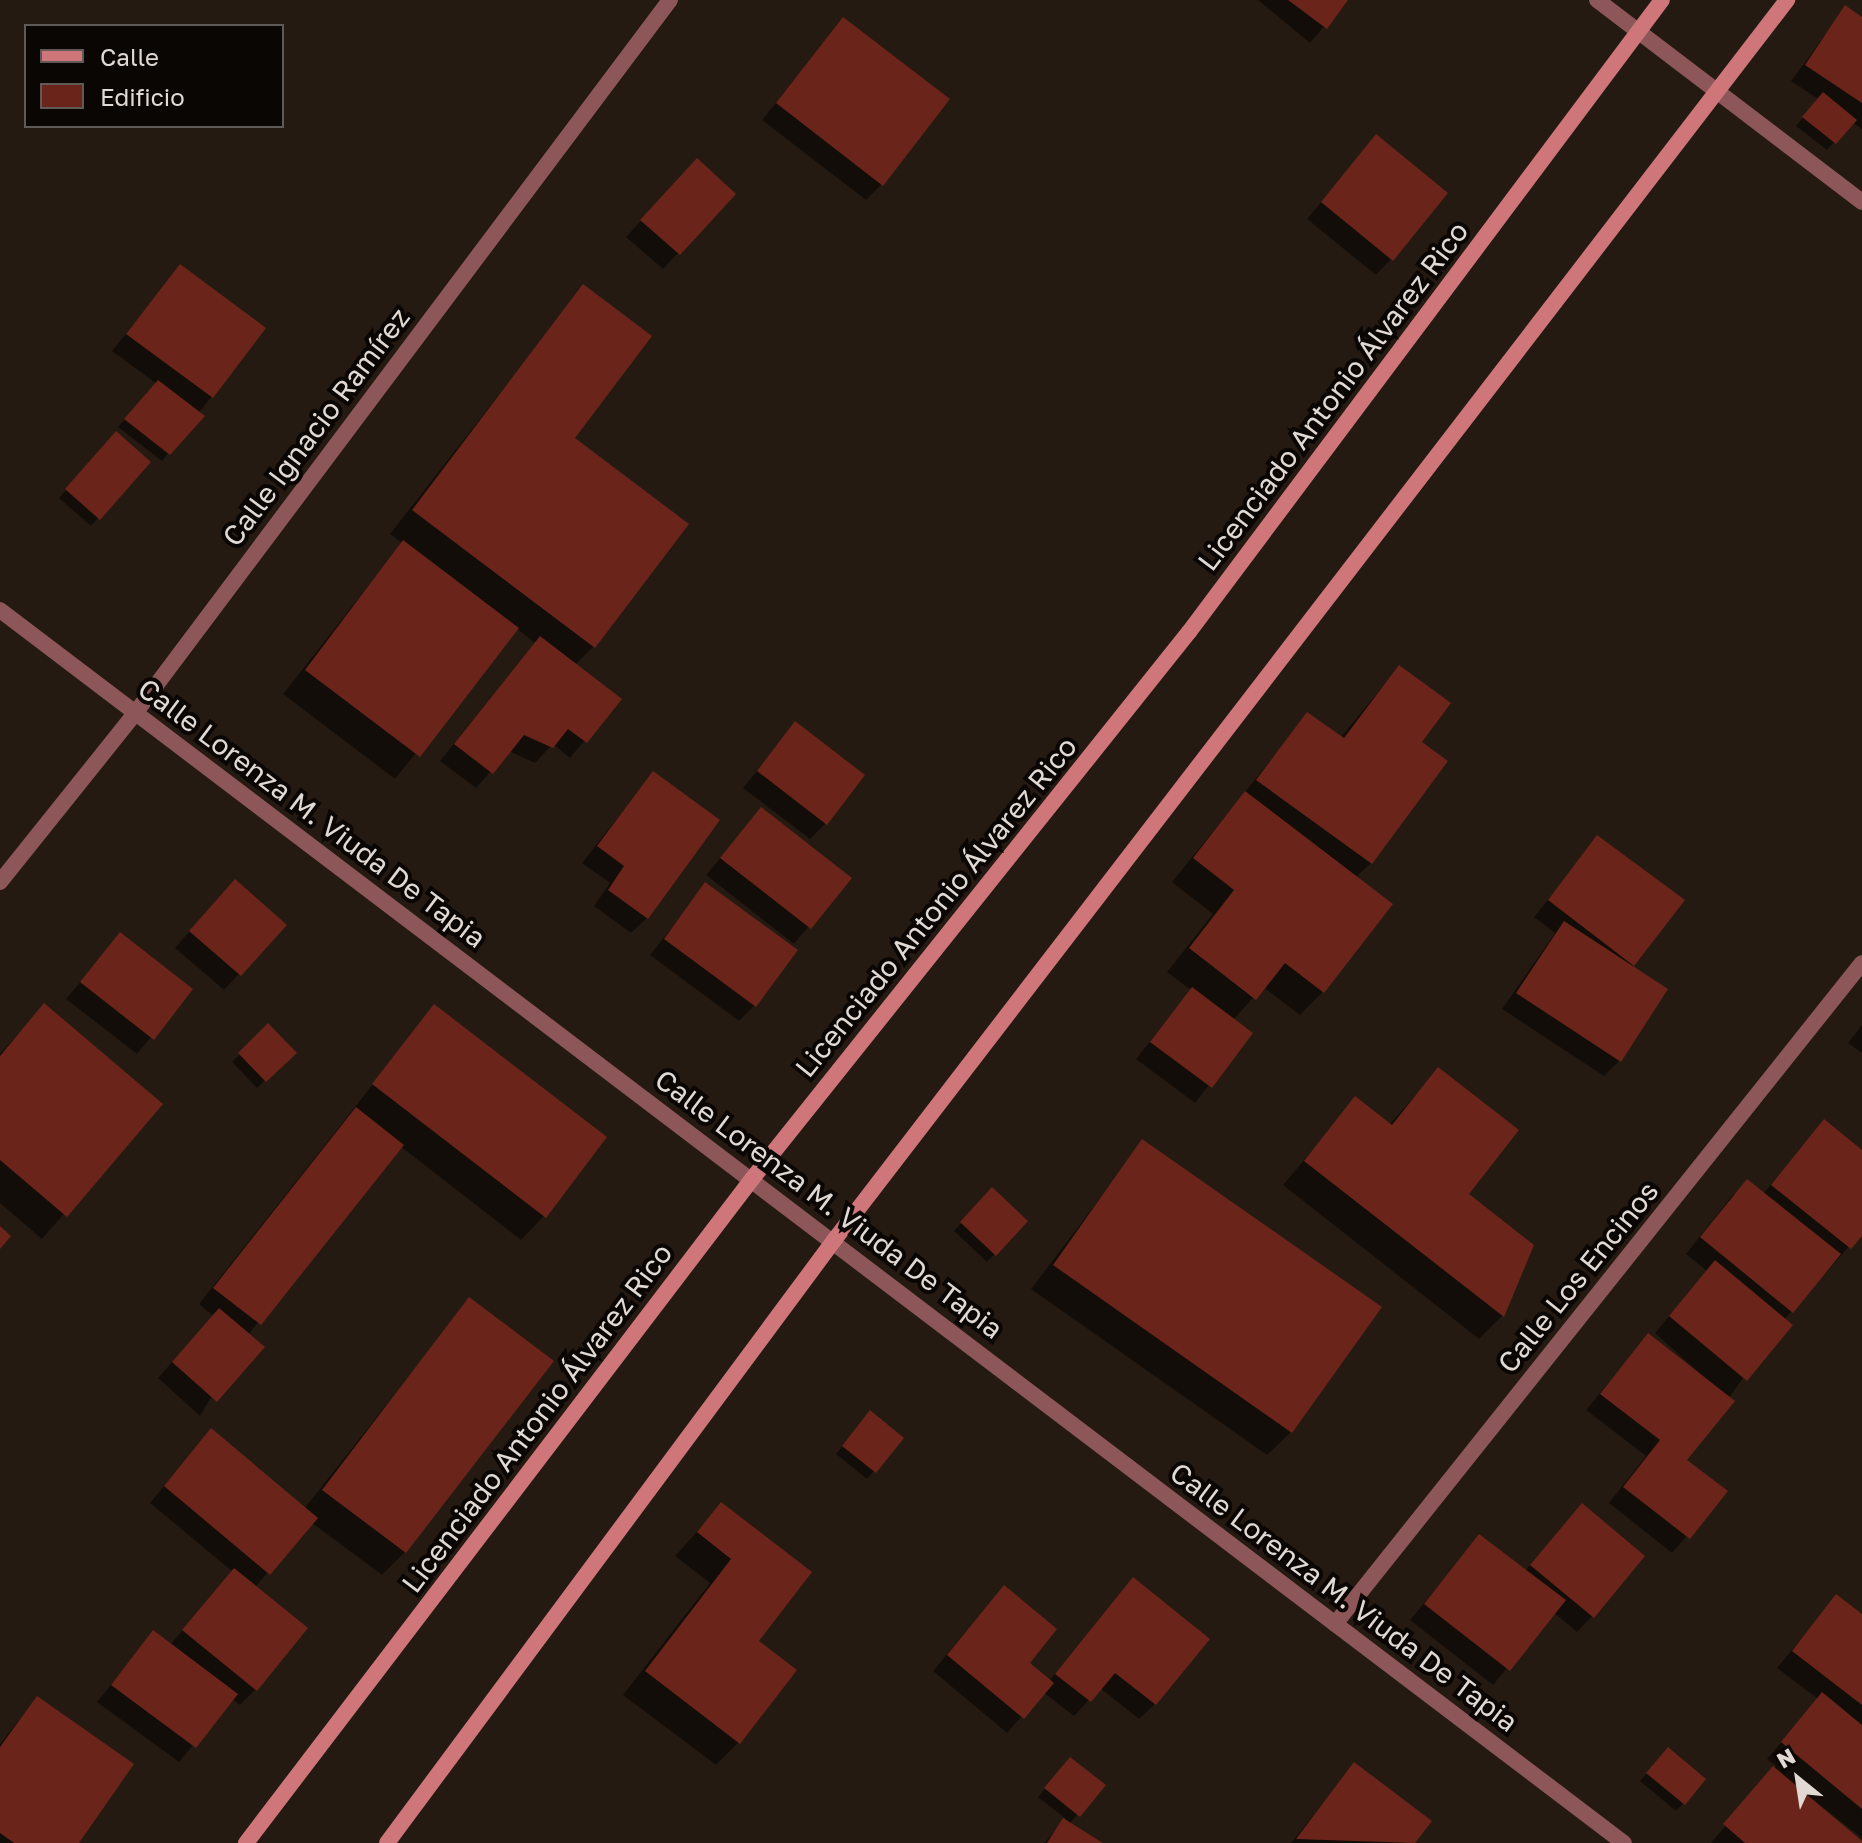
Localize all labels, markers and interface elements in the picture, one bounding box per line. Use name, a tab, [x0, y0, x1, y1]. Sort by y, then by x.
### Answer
legend	[24, 24, 284, 128]
text: Calle	[100, 42, 159, 71]
text: Edificio	[100, 82, 185, 111]
street label: Licenciado Antonio Álvarez Rico	[1191, 215, 1475, 577]
street label: Calle Ignacio Ramírez	[216, 301, 416, 553]
street label: Calle Lorenza M. Viuda De Tapia	[132, 671, 492, 955]
street label: Licenciado Antonio Álvarez Rico	[788, 730, 1084, 1084]
street label: Calle Lorenza M. Viuda De Tapia	[649, 1062, 1009, 1346]
street label: Calle Los Encinos	[1491, 1175, 1665, 1379]
street label: Licenciado Antonio Álvarez Rico	[395, 1237, 679, 1599]
street label: Calle Lorenza M. Viuda De Tapia	[1164, 1455, 1524, 1739]
north arrow	[1758, 1739, 1838, 1819]
text: N	[1772, 1742, 1800, 1774]

